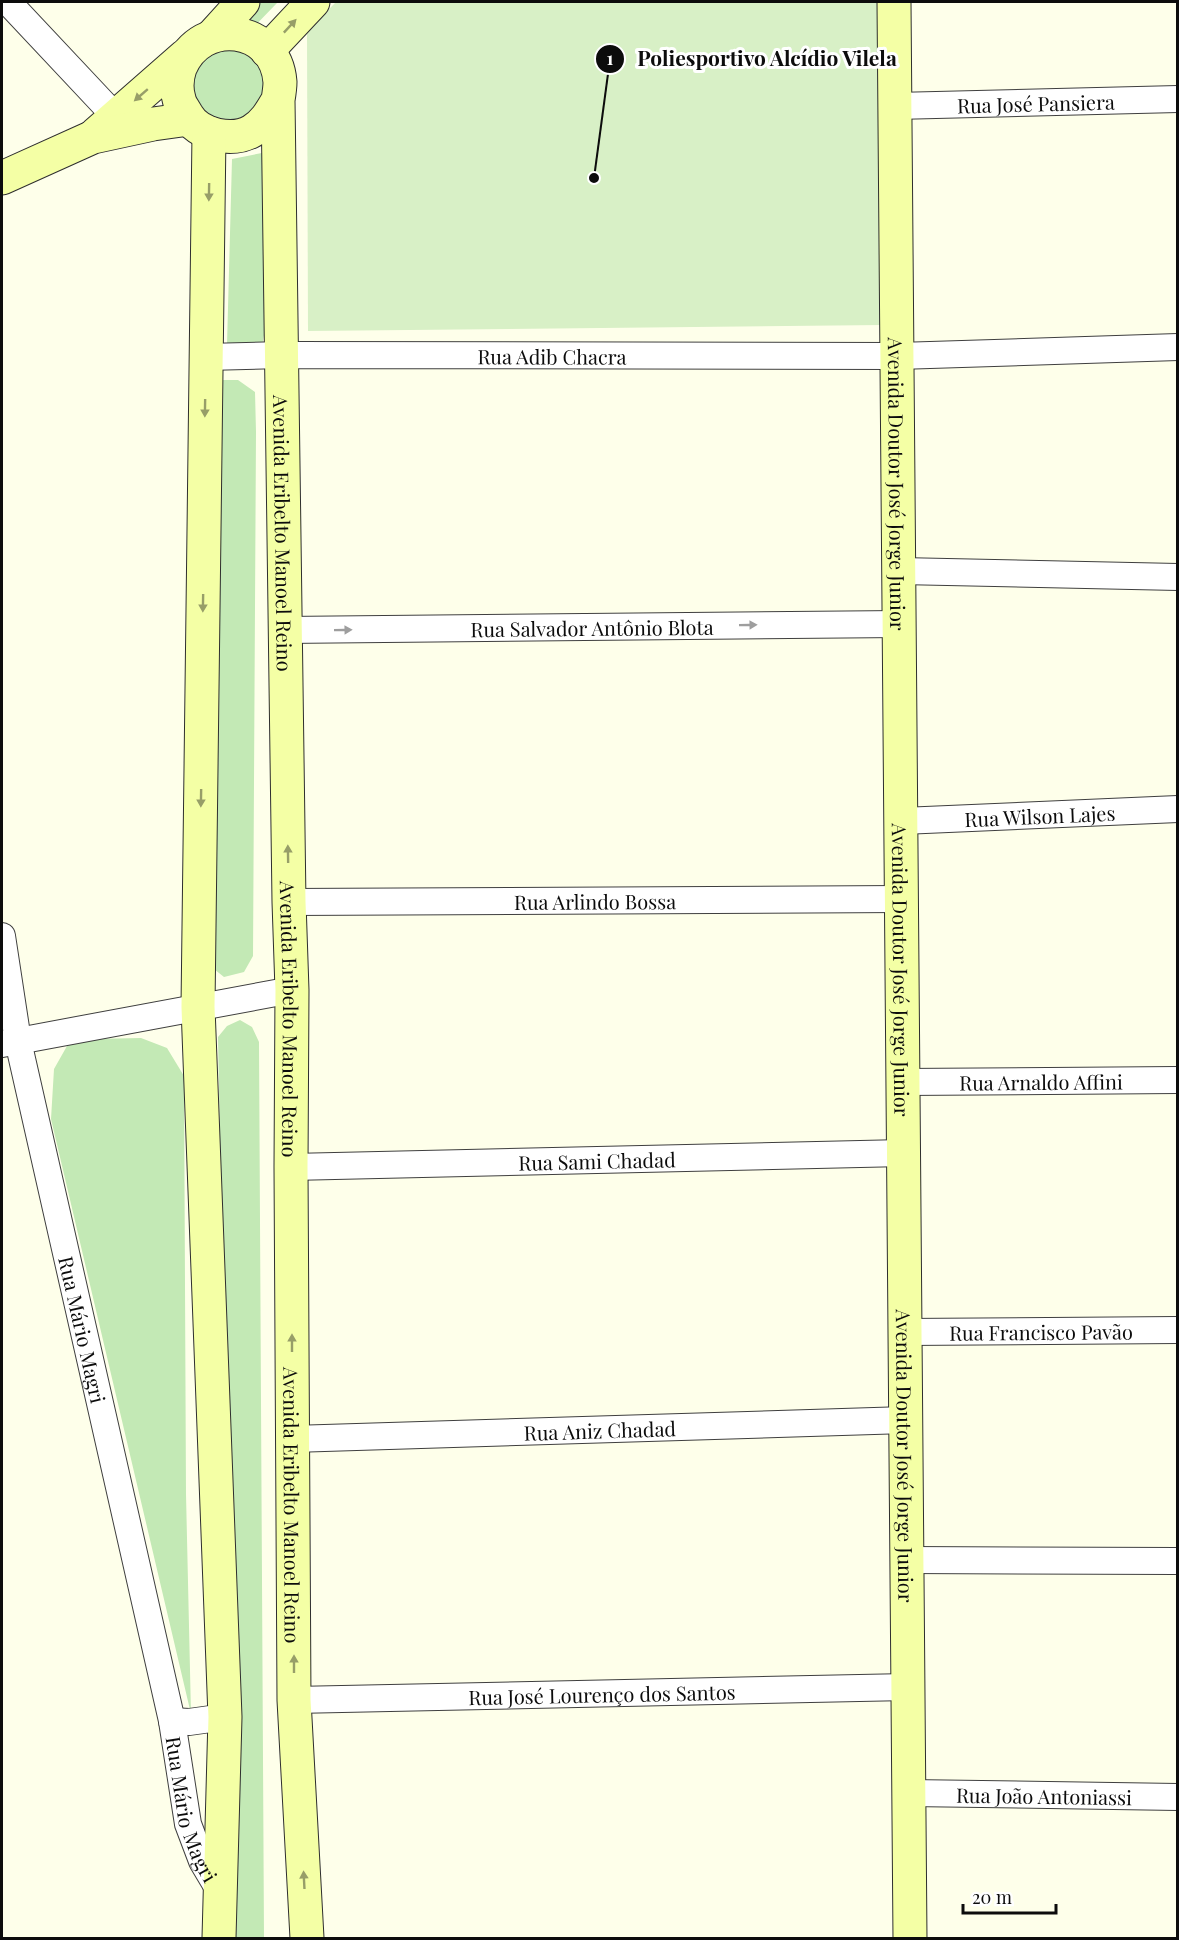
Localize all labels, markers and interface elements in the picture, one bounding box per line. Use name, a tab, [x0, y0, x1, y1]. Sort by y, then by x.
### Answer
one-way arrow	[283, 19, 297, 33]
callout: Poliesportivo Alcídio Vilela	[595, 39, 910, 78]
text: Poliesportivo Alcídio Vilela	[637, 43, 897, 71]
text: 1	[607, 46, 614, 70]
street label: Rua José Pansiera	[957, 87, 1115, 118]
one-way arrow	[134, 88, 149, 101]
one-way arrow	[204, 182, 213, 201]
street label: Avenida Doutor José Jorge Junior	[883, 336, 913, 631]
street label: Rua Adib Chacra	[477, 342, 627, 369]
street label: Avenida Eribelto Manoel Reino	[269, 394, 299, 672]
one-way arrow	[201, 398, 210, 417]
one-way arrow	[198, 593, 208, 612]
street label: Rua Salvador Antônio Blota	[470, 612, 714, 642]
one-way arrow	[738, 620, 757, 630]
one-way arrow	[333, 625, 352, 635]
one-way arrow	[196, 788, 206, 807]
street label: Rua Wilson Lajes	[964, 798, 1116, 832]
street label: Avenida Doutor José Jorge Junior	[887, 822, 917, 1117]
one-way arrow	[283, 845, 293, 864]
street label: Avenida Eribelto Manoel Reino	[275, 880, 306, 1158]
street label: Rua Arlindo Bossa	[514, 887, 676, 914]
street label: Rua Arnaldo Affini	[959, 1067, 1123, 1095]
street label: Rua Sami Chadad	[518, 1145, 676, 1175]
street label: Rua Mário Magri	[54, 1253, 113, 1406]
street label: Avenida Doutor José Jorge Junior	[891, 1308, 921, 1603]
street label: Rua Francisco Pavão	[949, 1317, 1133, 1345]
one-way arrow	[287, 1334, 297, 1353]
street label: Avenida Eribelto Manoel Reino	[279, 1366, 307, 1644]
street label: Rua Aniz Chadad	[523, 1414, 677, 1445]
one-way arrow	[289, 1655, 299, 1674]
street label: Rua José Lourenço dos Santos	[468, 1677, 736, 1710]
street label: Rua Mário Magri	[161, 1734, 225, 1887]
street label: Rua João Antoniassi	[956, 1780, 1132, 1810]
one-way arrow	[300, 1871, 309, 1890]
scale bar	[963, 1877, 1056, 1915]
text: 20 m	[972, 1885, 1012, 1909]

